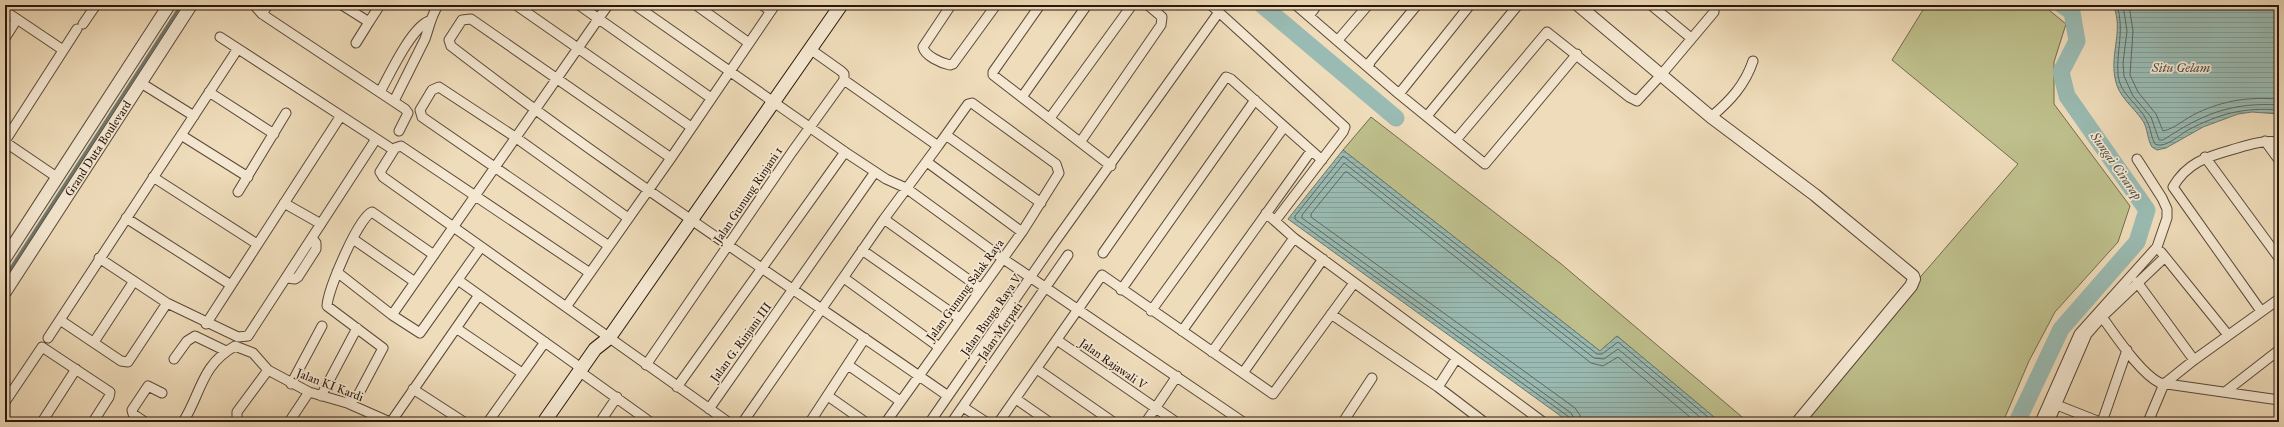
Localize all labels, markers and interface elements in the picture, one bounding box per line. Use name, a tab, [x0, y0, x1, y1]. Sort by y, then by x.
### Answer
water label: Situ Gelam	[2151, 60, 2211, 76]
street label: Grand Duta Boulevard	[62, 98, 134, 199]
water label: Sungai Cirarap	[2086, 128, 2145, 203]
street label: Jalan Gunung Rinjani 1	[709, 144, 786, 248]
street label: Jalan Gunung Salak Raya	[922, 236, 1008, 346]
street label: Jalan Bunga Raya V	[957, 271, 1025, 361]
street label: Jalan Merpati	[974, 299, 1026, 365]
street label: Jalan G. Rinjani III	[706, 300, 775, 387]
street label: Jalan Rajawali V	[1074, 335, 1150, 394]
street label: Jalan KI Kardi	[292, 365, 366, 405]

